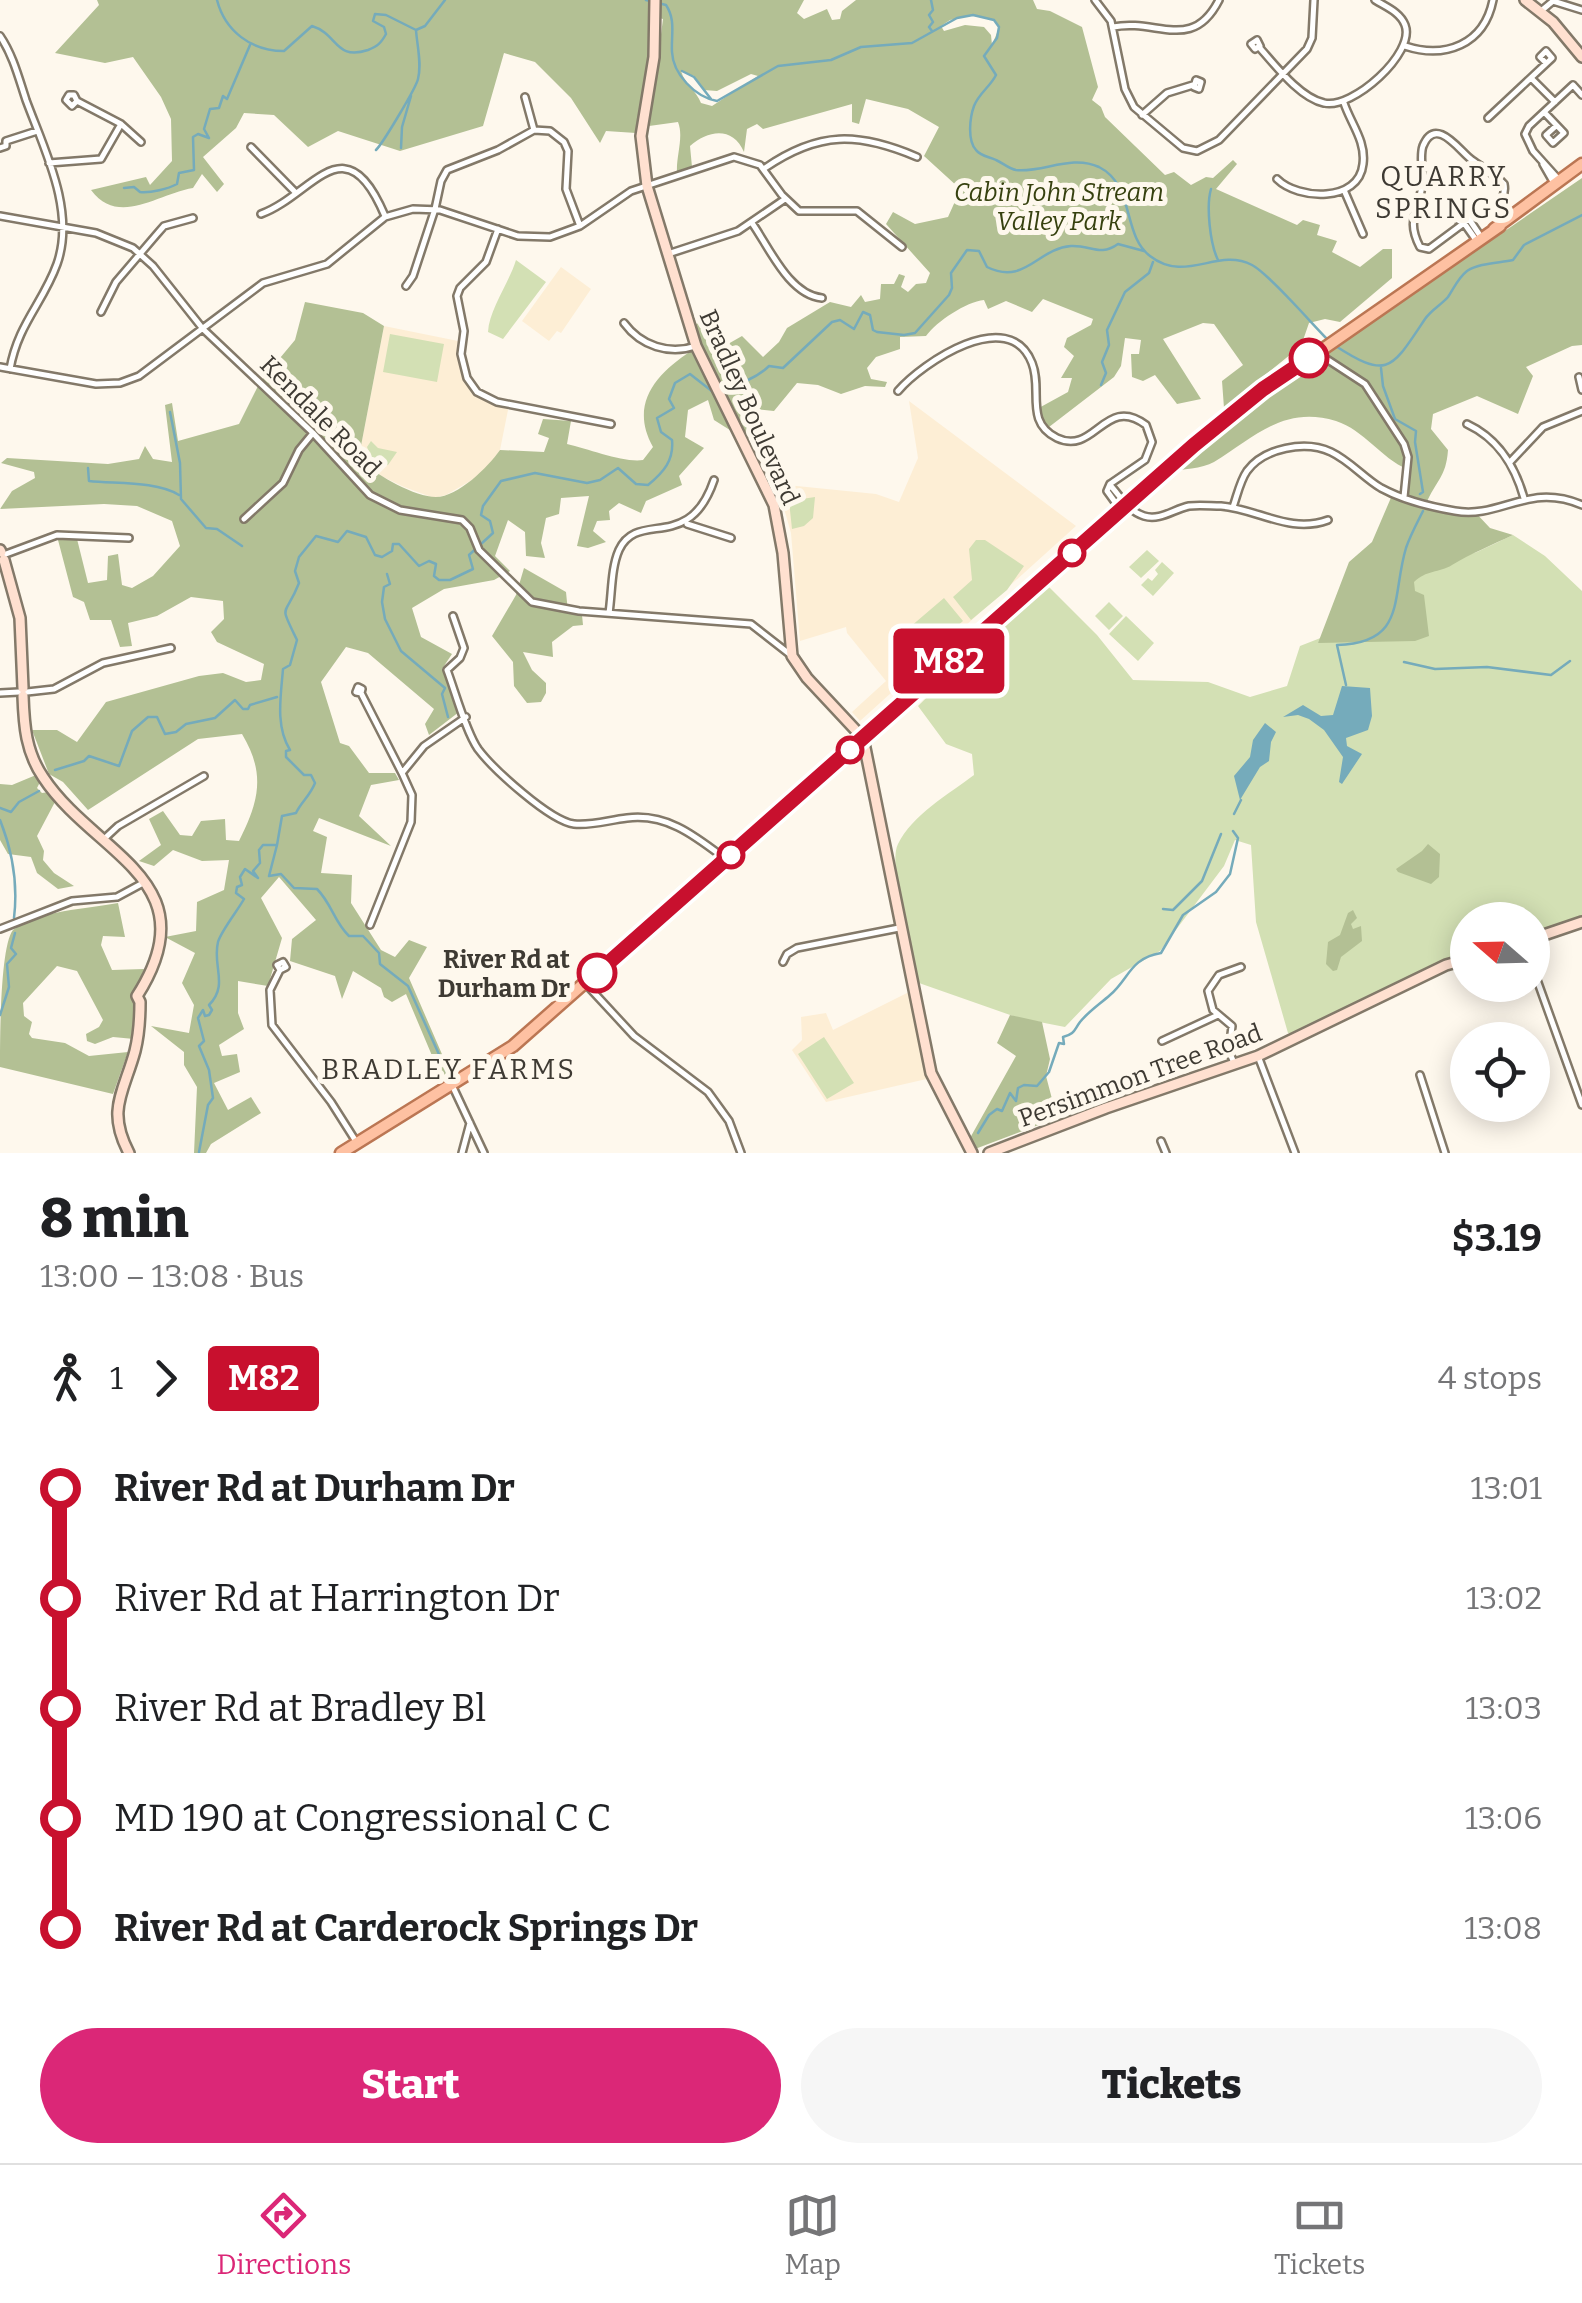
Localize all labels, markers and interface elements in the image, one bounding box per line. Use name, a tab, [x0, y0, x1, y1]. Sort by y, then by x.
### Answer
district label: QUARRY SPRINGS	[1375, 160, 1513, 225]
park label: Cabin John Stream Valley Park	[954, 178, 1164, 237]
street label: Bradley Boulevard	[693, 305, 806, 510]
unlabelled marker	[1290, 339, 1328, 377]
street label: Kendale Road	[253, 350, 387, 484]
unlabelled marker	[1059, 540, 1085, 566]
line badge: M82	[892, 628, 1006, 694]
text: M82	[913, 640, 985, 682]
unlabelled marker	[837, 737, 863, 763]
unlabelled marker	[718, 842, 744, 868]
north arrow	[1450, 902, 1550, 1002]
map controls	[1450, 902, 1550, 1122]
place label: River Rd at Durham Dr	[438, 945, 570, 1004]
marker: River Rd at Durham Dr	[578, 954, 616, 992]
street label: Persimmon Tree Road	[1015, 1018, 1266, 1134]
button: locate	[1450, 1022, 1550, 1122]
district label: BRADLEY FARMS	[321, 1053, 577, 1086]
text: 8 min	[40, 1186, 189, 1252]
text: $3.19	[1452, 1215, 1542, 1261]
text: 13:00 – 13:08 · Bus	[40, 1257, 304, 1295]
icon: walk	[40, 1351, 95, 1406]
icon: forward	[138, 1351, 193, 1406]
text: M82	[228, 1357, 299, 1399]
text: 1	[110, 1359, 123, 1397]
text: 4 stops	[1438, 1359, 1542, 1397]
text: River Rd at Durham Dr	[114, 1465, 515, 1511]
text: 13:01	[1471, 1469, 1542, 1507]
text: River Rd at Harrington Dr	[114, 1575, 560, 1621]
text: 13:02	[1466, 1579, 1542, 1617]
text: River Rd at Bradley Bl	[114, 1685, 486, 1731]
text: 13:03	[1465, 1689, 1542, 1727]
text: MD 190 at Congressional C C	[114, 1795, 611, 1841]
text: 13:06	[1465, 1799, 1542, 1837]
text: River Rd at Carderock Springs Dr	[114, 1905, 698, 1951]
text: 13:08	[1464, 1909, 1542, 1947]
button: Start	[40, 2028, 781, 2143]
button: Tickets	[801, 2028, 1542, 2143]
tab: Directions	[217, 2188, 351, 2281]
tab: Map	[784, 2188, 841, 2281]
tab: Tickets	[1274, 2188, 1365, 2281]

